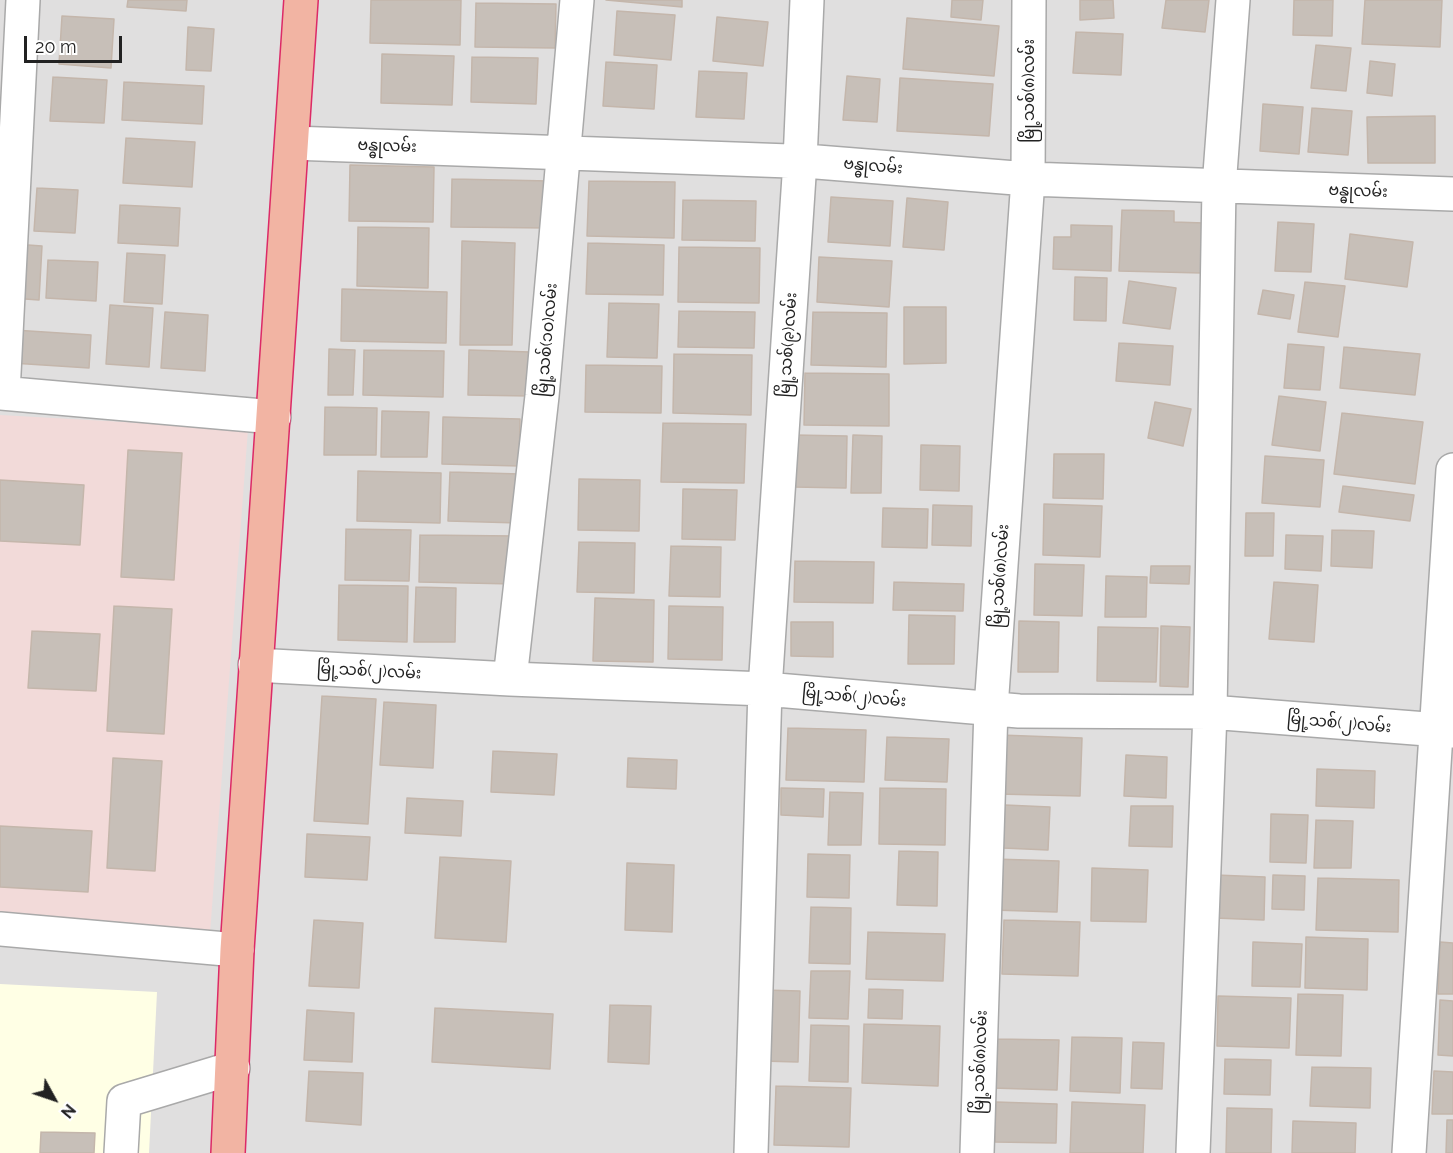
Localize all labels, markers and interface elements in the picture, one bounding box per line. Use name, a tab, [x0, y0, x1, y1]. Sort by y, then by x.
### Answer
scale bar	[27, 24, 124, 62]
text: 20 m	[35, 36, 77, 57]
street label: မြို့သစ်(၈)လမ်း	[1019, 39, 1039, 143]
street label: ဗန္ဓုလမ်း	[357, 135, 417, 157]
street label: ဗန္ဓုလမ်း	[843, 154, 903, 178]
street label: ဗန္ဓုလမ်း	[1328, 180, 1388, 202]
street label: မြို့သစ်(၁၀)လမ်း	[532, 282, 562, 398]
street label: မြို့သစ်(၉)လမ်း	[775, 292, 801, 398]
street label: မြို့သစ်(၈)လမ်း	[987, 523, 1013, 629]
street label: မြို့သစ်(၂)လမ်း	[316, 659, 422, 683]
street label: မြို့သစ်(၂)လမ်း	[801, 683, 907, 711]
street label: မြို့သစ်(၂)လမ်း	[1286, 709, 1392, 737]
street label: မြို့သစ်(၈)လမ်း	[969, 1010, 991, 1114]
north arrow	[24, 1069, 84, 1129]
text: N	[57, 1100, 79, 1122]

